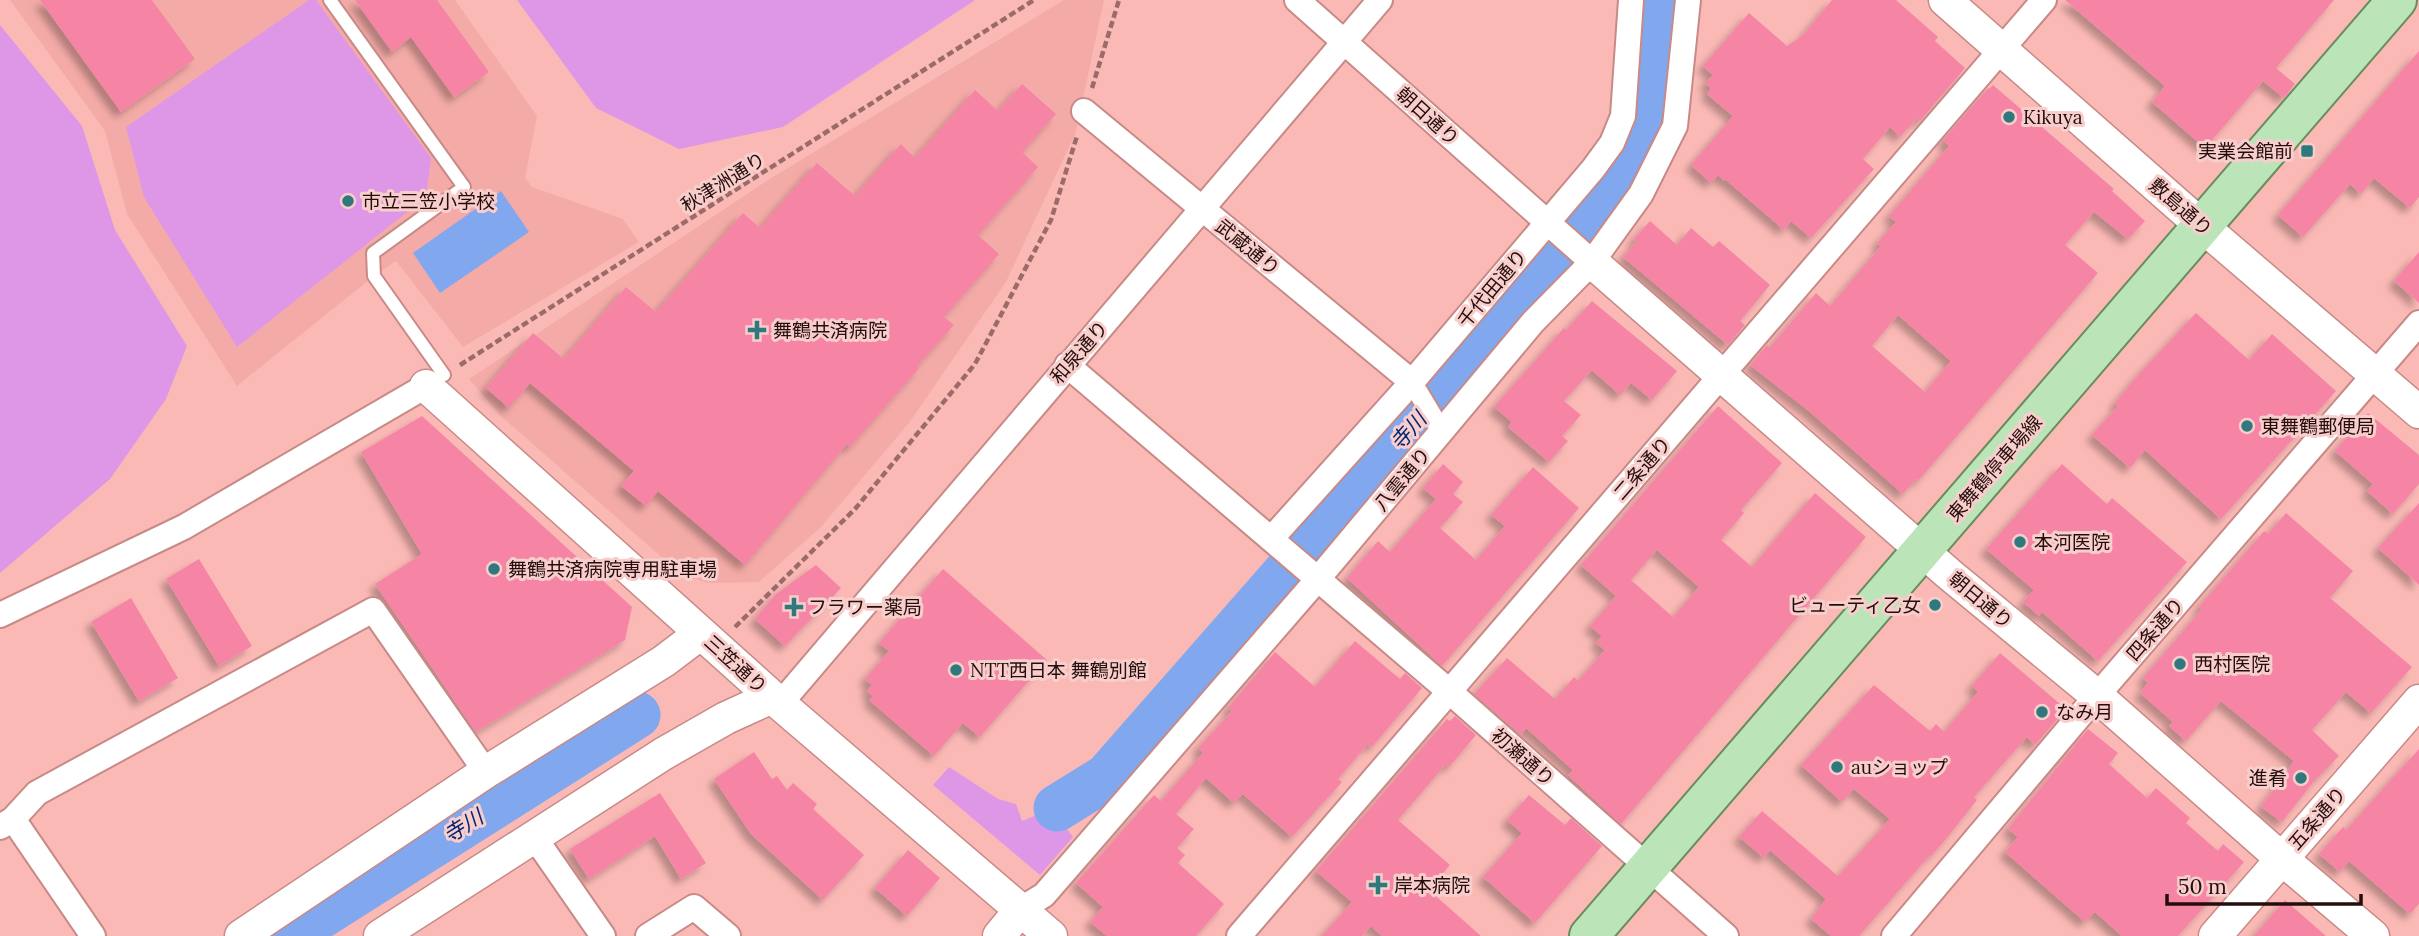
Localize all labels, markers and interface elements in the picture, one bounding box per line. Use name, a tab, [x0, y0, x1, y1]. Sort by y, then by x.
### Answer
street label: 朝日通り	[1392, 82, 1464, 150]
place label: Kikuya	[2023, 105, 2083, 129]
marker: Kikuya	[2001, 109, 2017, 125]
place label: 実業会館前	[2198, 139, 2293, 163]
marker: 実業会館前	[2299, 143, 2315, 159]
street label: 秋津洲通り	[676, 147, 770, 217]
street label: 敷島通り	[2144, 173, 2218, 241]
place label: 市立三笠小学校	[362, 189, 495, 213]
marker: 市立三笠小学校	[340, 193, 356, 209]
street label: 武蔵通り	[1211, 214, 1285, 280]
street label: 千代田通り	[1452, 244, 1532, 332]
street label: 和泉通り	[1045, 315, 1113, 389]
place label: 舞鶴共済病院	[773, 318, 887, 342]
marker: 舞鶴共済病院	[747, 320, 767, 340]
water label: 寺川	[1384, 405, 1433, 456]
street label: 東舞鶴停車場線	[1941, 410, 2047, 526]
place label: 東舞鶴郵便局	[2261, 414, 2375, 438]
marker: 東舞鶴郵便局	[2239, 418, 2255, 434]
street label: 二条通り	[1608, 431, 1676, 505]
street label: 八雲通り	[1368, 442, 1436, 516]
place label: 本河医院	[2034, 530, 2110, 554]
marker: 本河医院	[2012, 534, 2028, 550]
place label: 舞鶴共済病院専用駐車場	[508, 557, 717, 581]
marker: 舞鶴共済病院専用駐車場	[486, 561, 502, 577]
street label: 朝日通り	[1944, 566, 2018, 634]
street label: 四条通り	[2121, 592, 2189, 666]
place label: ビューティ乙女	[1789, 593, 1921, 617]
place label: フラワー薬局	[808, 595, 922, 619]
marker: ビューティ乙女	[1927, 597, 1943, 613]
marker: フラワー薬局	[786, 599, 802, 615]
street label: 三笠通り	[700, 630, 772, 698]
place label: 西村医院	[2194, 652, 2270, 676]
marker: 西村医院	[2172, 656, 2188, 672]
place label: NTT西日本 舞鶴別館	[970, 658, 1147, 682]
marker: NTT西日本 舞鶴別館	[948, 662, 964, 678]
place label: なみ月	[2056, 700, 2113, 724]
marker: なみ月	[2034, 704, 2050, 720]
street label: 初瀬通り	[1486, 723, 1560, 791]
place label: auショップ	[1851, 755, 1948, 779]
marker: auショップ	[1829, 759, 1845, 775]
place label: 進肴	[2249, 766, 2287, 790]
marker: 進肴	[2293, 770, 2309, 786]
street label: 五条通り	[2283, 781, 2351, 855]
water label: 寺川	[438, 802, 490, 849]
scale bar	[2167, 862, 2361, 906]
place label: 岸本病院	[1394, 873, 1470, 897]
text: 50 m	[2178, 873, 2227, 900]
marker: 岸本病院	[1368, 875, 1388, 895]

